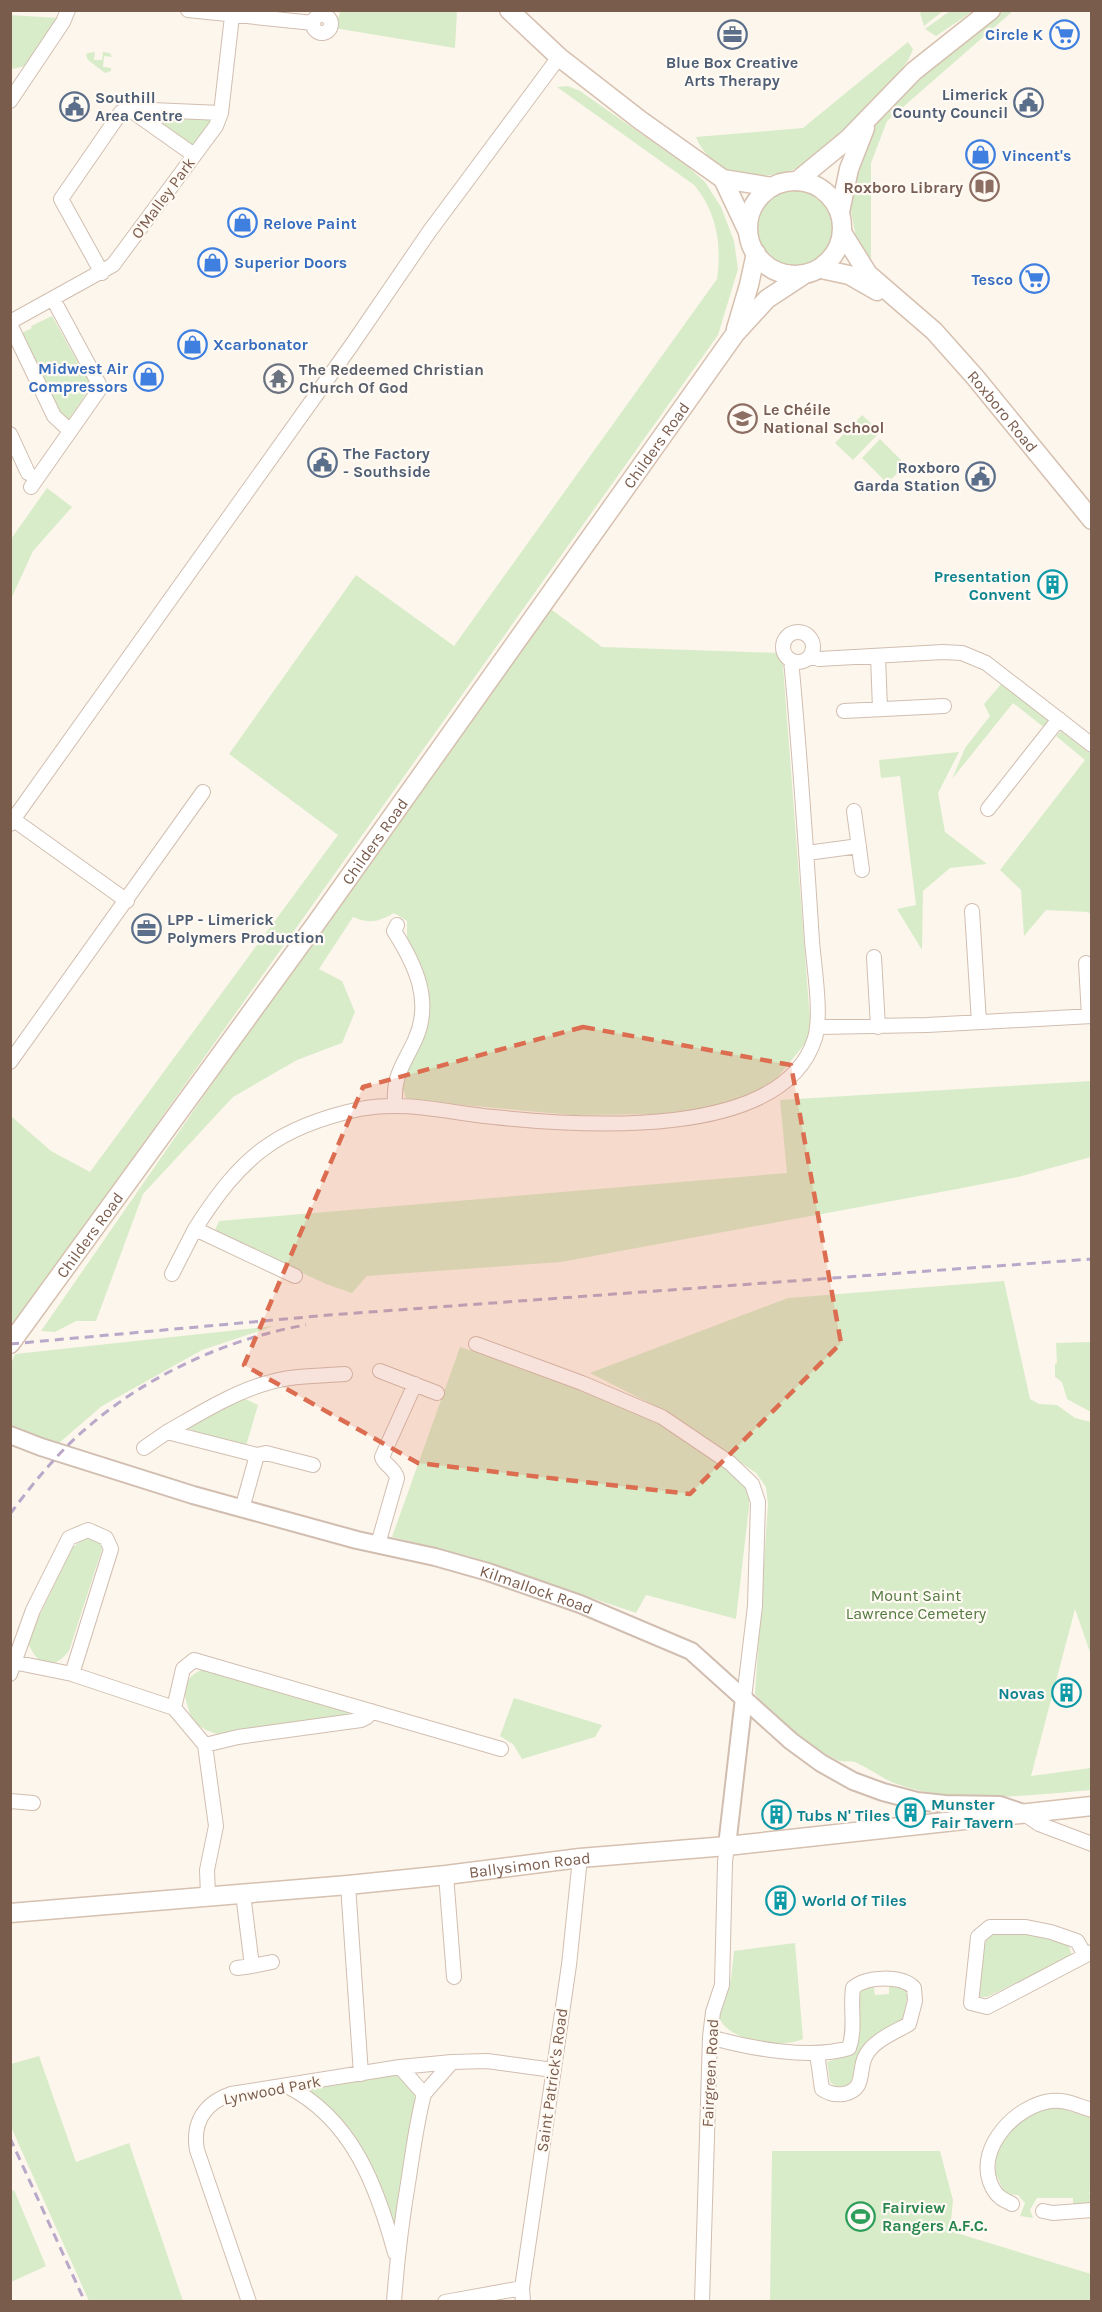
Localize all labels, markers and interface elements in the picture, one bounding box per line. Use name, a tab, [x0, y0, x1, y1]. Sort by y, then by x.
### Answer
office icon: Blue Box Creative Arts Therapy	[716, 18, 748, 50]
supermarket icon: Circle K	[1048, 18, 1080, 50]
place label: Circle K	[985, 25, 1044, 44]
place label: Blue Box Creative Arts Therapy	[666, 53, 798, 90]
place label: Limerick County Council	[893, 85, 1009, 122]
public building icon: Limerick County Council	[1013, 87, 1045, 119]
place label: Southill Area Centre	[95, 88, 183, 125]
public building icon: Southill Area Centre	[58, 90, 90, 122]
shop icon: Vincent's	[965, 139, 997, 171]
place label: Vincent's	[1002, 146, 1071, 165]
street label: O'Malley Park	[127, 154, 199, 242]
library icon: Roxboro Library	[968, 171, 1000, 203]
place label: Roxboro Library	[844, 178, 963, 197]
shop icon: Relove Paint	[226, 207, 258, 239]
place label: Relove Paint	[263, 214, 357, 233]
shop icon: Superior Doors	[197, 246, 229, 278]
place label: Superior Doors	[234, 253, 347, 272]
supermarket icon: Tesco	[1018, 263, 1050, 295]
place label: Tesco	[971, 270, 1013, 289]
shop icon: Xcarbonator	[176, 328, 208, 360]
place label: Xcarbonator	[213, 335, 309, 354]
place label: Midwest Air Compressors	[28, 359, 129, 396]
place label: The Redeemed Christian Church Of God	[299, 360, 484, 397]
shop icon: Midwest Air Compressors	[133, 361, 165, 393]
temple icon: The Redeemed Christian Church Of God	[262, 362, 294, 394]
street label: Roxboro Road	[964, 366, 1042, 456]
street label: Childers Road	[619, 398, 693, 492]
place label: Le Chéile National School	[763, 400, 884, 437]
school or university icon: Le Chéile National School	[726, 402, 758, 434]
place label: The Factory - Southside	[343, 444, 431, 481]
public building icon: The Factory - Southside	[306, 446, 338, 478]
place label: Roxboro Garda Station	[854, 458, 960, 495]
public building icon: Roxboro Garda Station	[965, 460, 997, 492]
place label: Presentation Convent	[934, 567, 1031, 604]
building icon: Presentation Convent	[1036, 569, 1068, 601]
street label: Childers Road	[337, 794, 412, 888]
place label: LPP - Limerick Polymers Production	[167, 910, 324, 947]
office icon: LPP - Limerick Polymers Production	[130, 912, 162, 944]
street label: Childers Road	[52, 1188, 127, 1281]
street label: Kilmallock Road	[478, 1561, 596, 1618]
park label: Mount Saint Lawrence Cemetery	[846, 1586, 987, 1623]
building icon: Novas	[1050, 1677, 1082, 1709]
place label: Novas	[998, 1684, 1045, 1703]
place label: Munster Fair Tavern	[931, 1795, 1014, 1832]
building icon: Munster Fair Tavern	[894, 1797, 926, 1829]
building icon: Tubs N' Tiles	[760, 1799, 792, 1831]
place label: Tubs N' Tiles	[797, 1806, 890, 1825]
street label: Ballysimon Road	[468, 1848, 591, 1882]
building icon: World Of Tiles	[765, 1884, 797, 1916]
place label: World Of Tiles	[802, 1891, 907, 1910]
street label: Saint Patrick's Road	[532, 2007, 572, 2153]
street label: Fairgreen Road	[698, 2018, 722, 2128]
street label: Lynwood Park	[222, 2071, 322, 2109]
place label: Fairview Rangers A.F.C.	[882, 2198, 988, 2235]
sports icon: Fairview Rangers A.F.C.	[845, 2200, 877, 2232]

